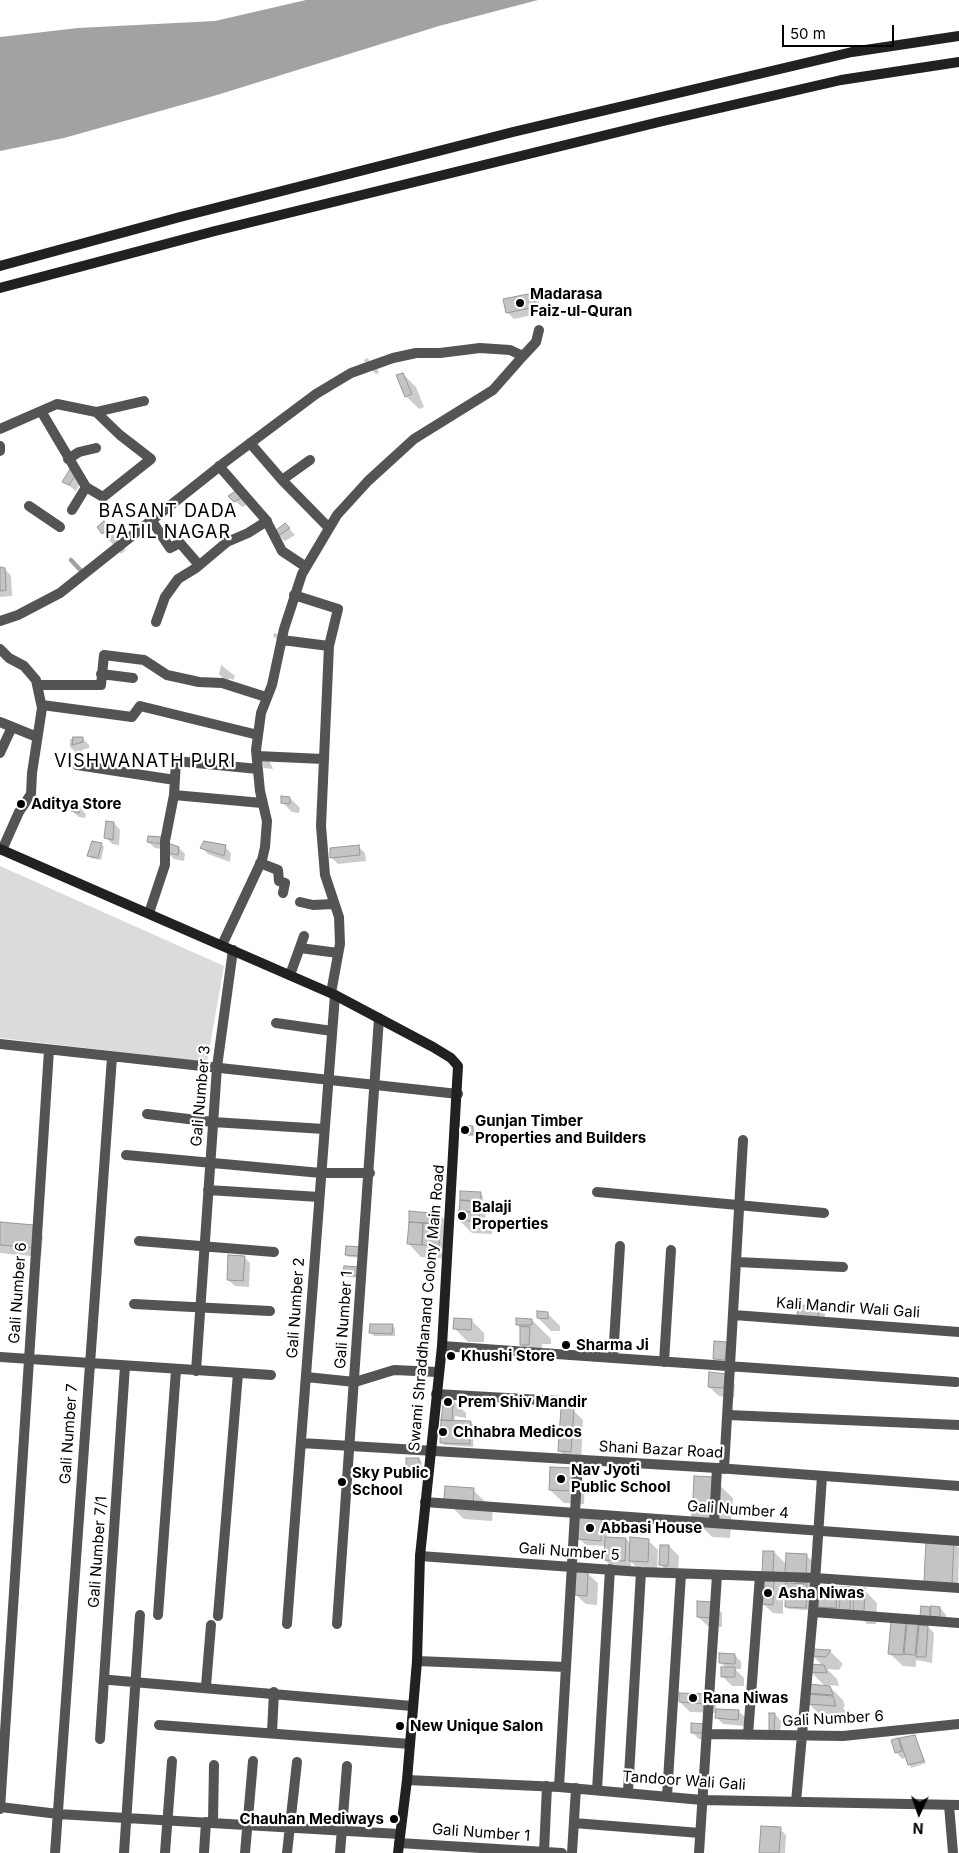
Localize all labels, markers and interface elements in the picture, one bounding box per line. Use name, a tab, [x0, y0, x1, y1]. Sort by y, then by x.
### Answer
scale bar	[784, 15, 896, 47]
text: 50 m	[790, 24, 826, 43]
place label: Madarasa Faiz-ul-Quran	[530, 285, 632, 320]
marker: Madarasa Faiz-ul-Quran	[514, 297, 526, 309]
district label: BASANT DADA PATIL NAGAR	[97, 501, 239, 544]
district label: VISHWANATH PURI	[52, 751, 238, 773]
place label: Aditya Store	[31, 795, 121, 813]
marker: Aditya Store	[15, 798, 27, 810]
street label: Gali Number 3	[188, 1045, 214, 1147]
place label: Gunjan Timber Properties and Builders	[475, 1112, 646, 1147]
marker: Gunjan Timber Properties and Builders	[459, 1124, 471, 1136]
street label: Swami Shraddhanand Colony Main Road	[405, 1164, 449, 1452]
place label: Balaji Properties	[472, 1198, 548, 1233]
marker: Balaji Properties	[456, 1210, 468, 1222]
street label: Gali Number 6	[5, 1242, 31, 1344]
street label: Gali Number 2	[283, 1257, 309, 1359]
street label: Gali Number 1	[332, 1270, 356, 1370]
street label: Kali Mandir Wali Gali	[775, 1294, 921, 1322]
place label: Sharma Ji	[576, 1336, 649, 1354]
marker: Sharma Ji	[560, 1339, 572, 1351]
place label: Khushi Store	[461, 1347, 555, 1365]
marker: Khushi Store	[445, 1350, 457, 1362]
street label: Gali Number 7	[57, 1383, 81, 1485]
place label: Prem Shiv Mandir	[458, 1393, 587, 1411]
marker: Prem Shiv Mandir	[442, 1396, 454, 1408]
place label: Chhabra Medicos	[453, 1423, 582, 1441]
marker: Chhabra Medicos	[437, 1426, 449, 1438]
street label: Shani Bazar Road	[598, 1438, 724, 1462]
place label: Nav Jyoti Public School	[571, 1461, 670, 1496]
place label: Sky Public School	[352, 1464, 429, 1499]
marker: Nav Jyoti Public School	[555, 1473, 567, 1485]
marker: Sky Public School	[336, 1476, 348, 1488]
street label: Gali Number 7/1	[85, 1495, 111, 1609]
street label: Gali Number 4	[687, 1497, 789, 1523]
place label: Abbasi House	[600, 1519, 702, 1537]
marker: Abbasi House	[584, 1522, 596, 1534]
street label: Gali Number 5	[518, 1539, 620, 1565]
place label: Asha Niwas	[778, 1584, 864, 1602]
marker: Asha Niwas	[762, 1587, 774, 1599]
place label: Rana Niwas	[703, 1689, 788, 1707]
marker: Rana Niwas	[687, 1692, 699, 1704]
street label: Gali Number 6	[782, 1707, 884, 1731]
place label: New Unique Salon	[410, 1717, 543, 1735]
marker: New Unique Salon	[394, 1720, 406, 1732]
street label: Tandoor Wali Gali	[622, 1768, 746, 1794]
north arrow	[894, 1788, 944, 1838]
place label: Chauhan Mediways	[240, 1810, 384, 1828]
marker: Chauhan Mediways	[388, 1813, 400, 1825]
text: N	[912, 1820, 924, 1837]
street label: Gali Number 1	[431, 1821, 531, 1845]

